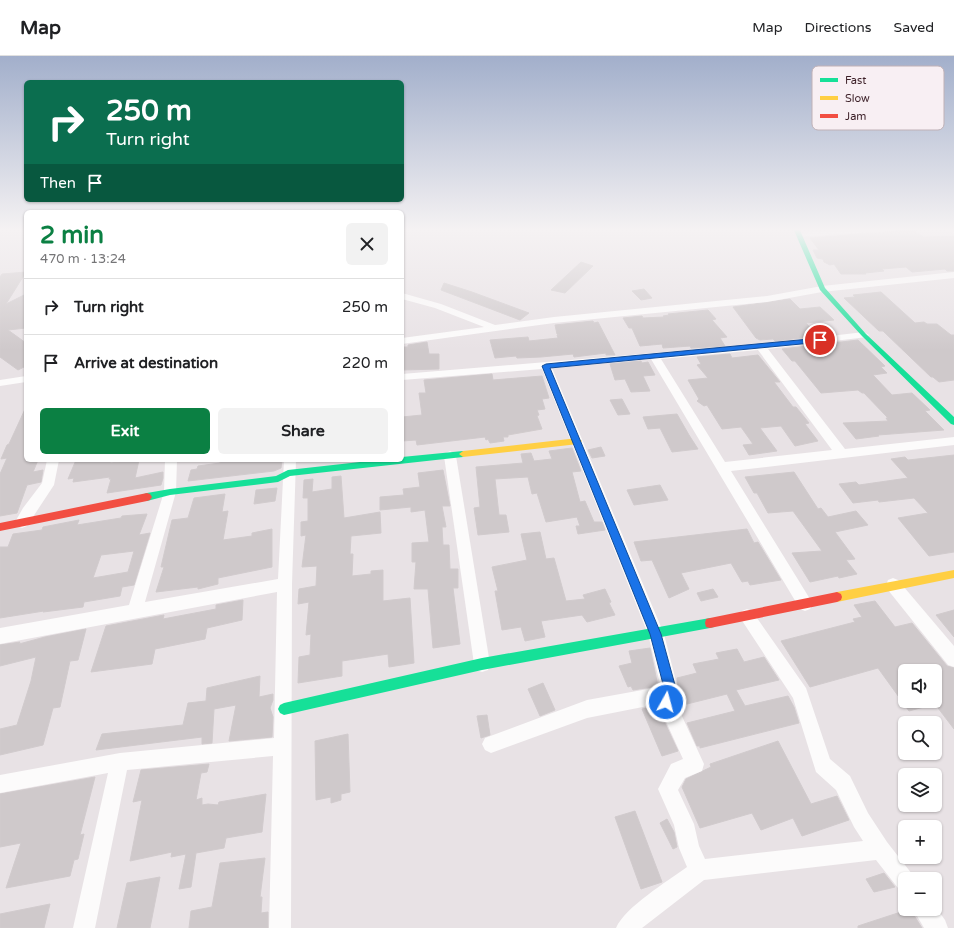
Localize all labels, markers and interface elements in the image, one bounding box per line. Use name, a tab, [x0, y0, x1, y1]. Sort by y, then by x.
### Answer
text: Map	[20, 17, 61, 39]
text: Map	[752, 19, 783, 36]
text: Directions	[805, 19, 872, 36]
text: Saved	[894, 19, 934, 36]
legend	[812, 66, 944, 130]
text: Fast	[845, 74, 866, 87]
text: Slow	[845, 92, 870, 105]
text: 250 m	[106, 94, 192, 128]
icon: right	[40, 96, 92, 148]
text: Jam	[845, 110, 866, 123]
text: Turn right	[106, 128, 190, 150]
icon: arrive	[84, 172, 106, 194]
text: Then	[40, 174, 76, 192]
text: 2 min	[40, 221, 104, 250]
button: close	[346, 223, 388, 265]
text: 470 m · 13:24	[40, 251, 126, 267]
icon: right	[40, 296, 62, 318]
text: Turn right	[74, 298, 144, 316]
text: 250 m	[342, 298, 388, 316]
pin	[803, 323, 837, 357]
icon: arrive	[809, 329, 831, 351]
icon: arrive	[40, 352, 62, 374]
text: Arrive at destination	[74, 354, 218, 372]
text: 220 m	[342, 354, 388, 372]
button: Exit	[40, 408, 210, 454]
button: Share	[218, 408, 388, 454]
map controls	[898, 664, 942, 916]
button: sound	[898, 664, 942, 708]
position arrow	[645, 681, 687, 723]
button: search	[898, 716, 942, 760]
button: layers	[898, 768, 942, 812]
button: +	[898, 820, 942, 864]
button: −	[898, 872, 942, 916]

